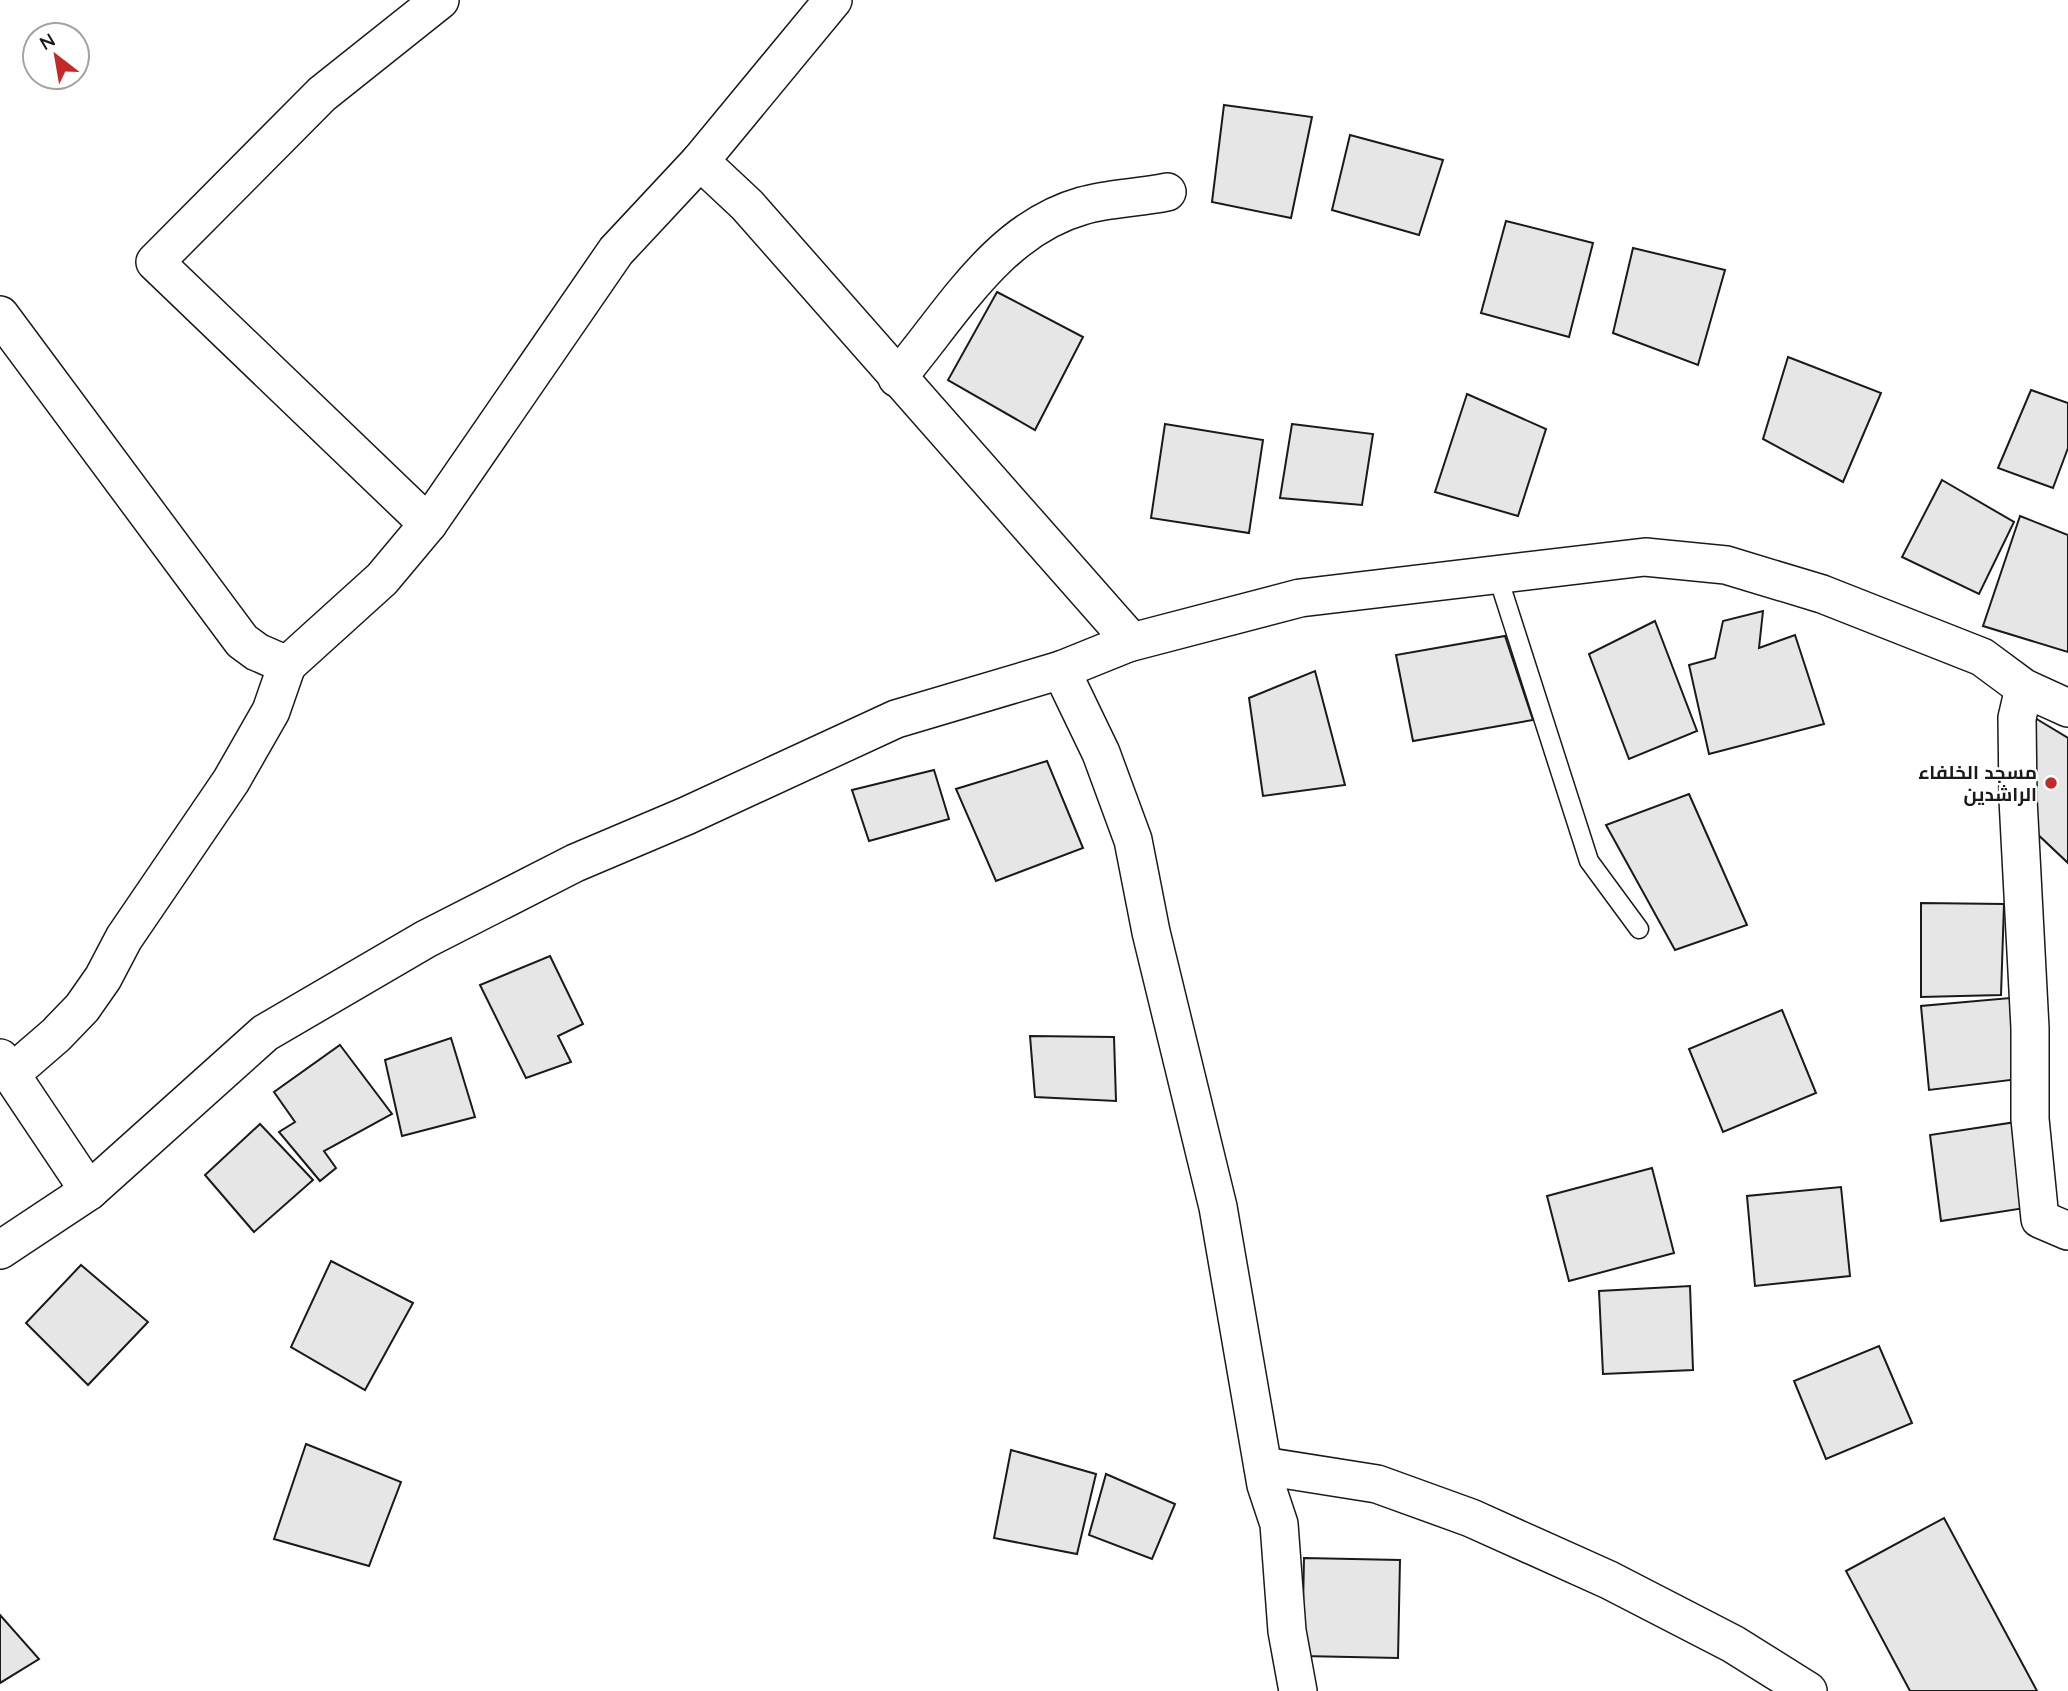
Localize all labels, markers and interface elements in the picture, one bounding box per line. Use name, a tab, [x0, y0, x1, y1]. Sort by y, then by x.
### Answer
north arrow	[21, 21, 91, 91]
text: N	[35, 28, 59, 55]
place label: مسجد الخلفاء الراشدين	[1918, 760, 2037, 806]
marker: مسجد الخلفاء الراشدين	[2043, 775, 2059, 791]

